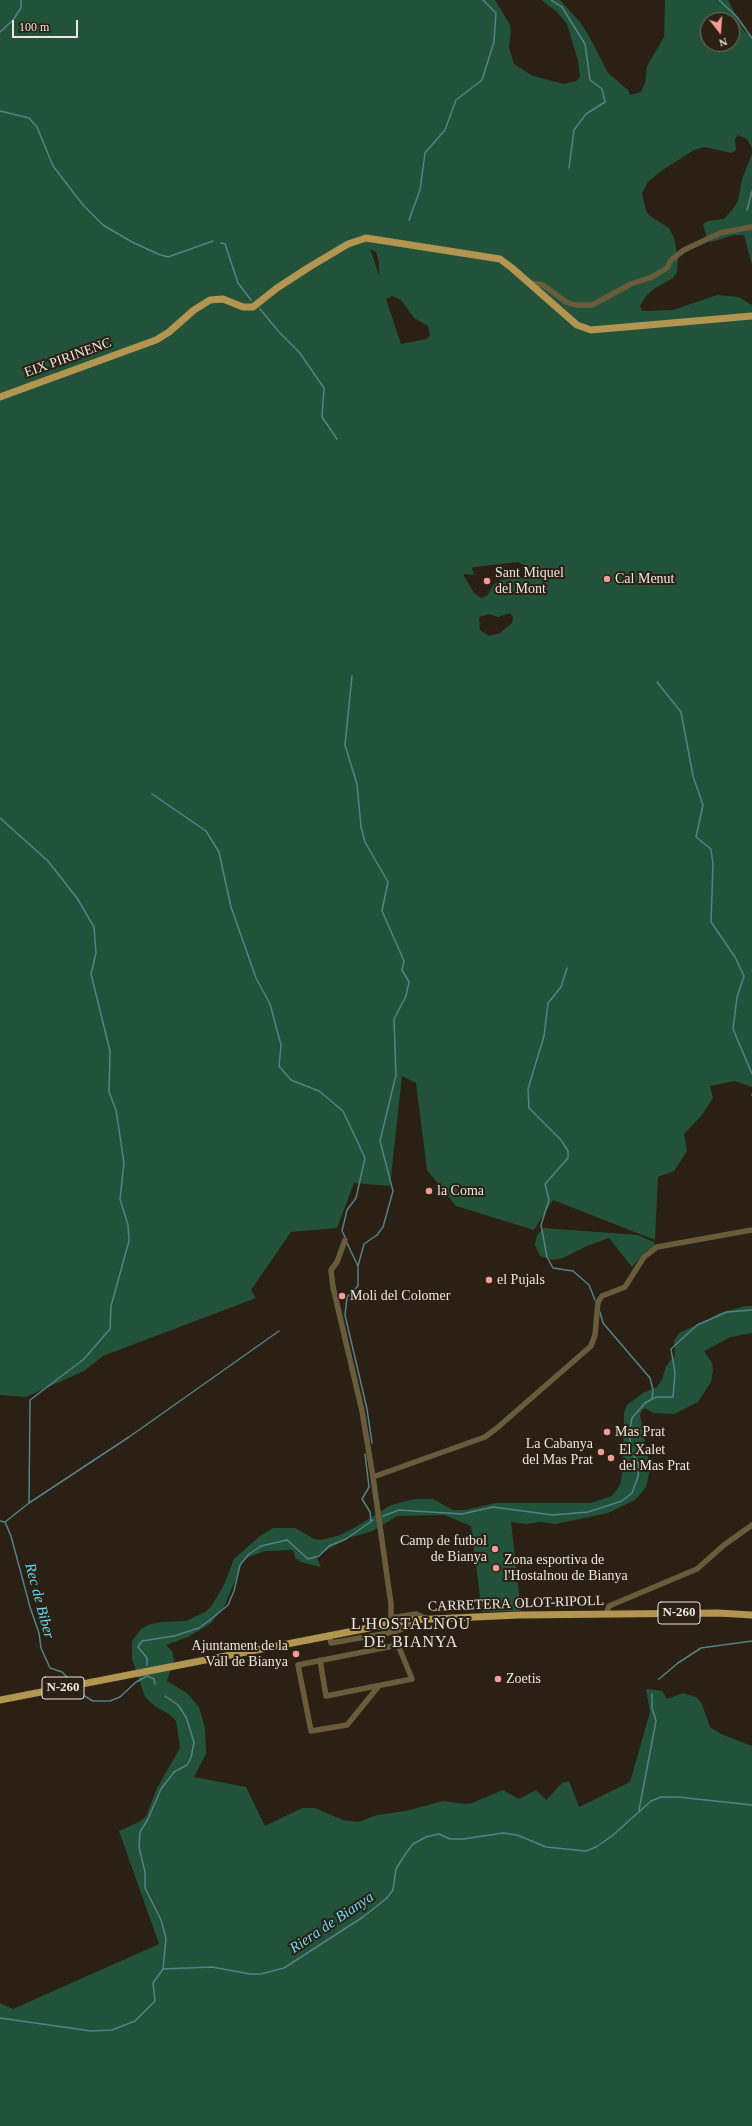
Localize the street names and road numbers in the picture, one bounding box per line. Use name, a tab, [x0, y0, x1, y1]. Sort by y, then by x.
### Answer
street label: EIX PIRINENC	[22, 334, 114, 382]
street label: CARRETERA OLOT-RIPOLL	[428, 1593, 604, 1615]
road number: N-260	[658, 1602, 700, 1624]
road number: N-260	[42, 1677, 84, 1699]

